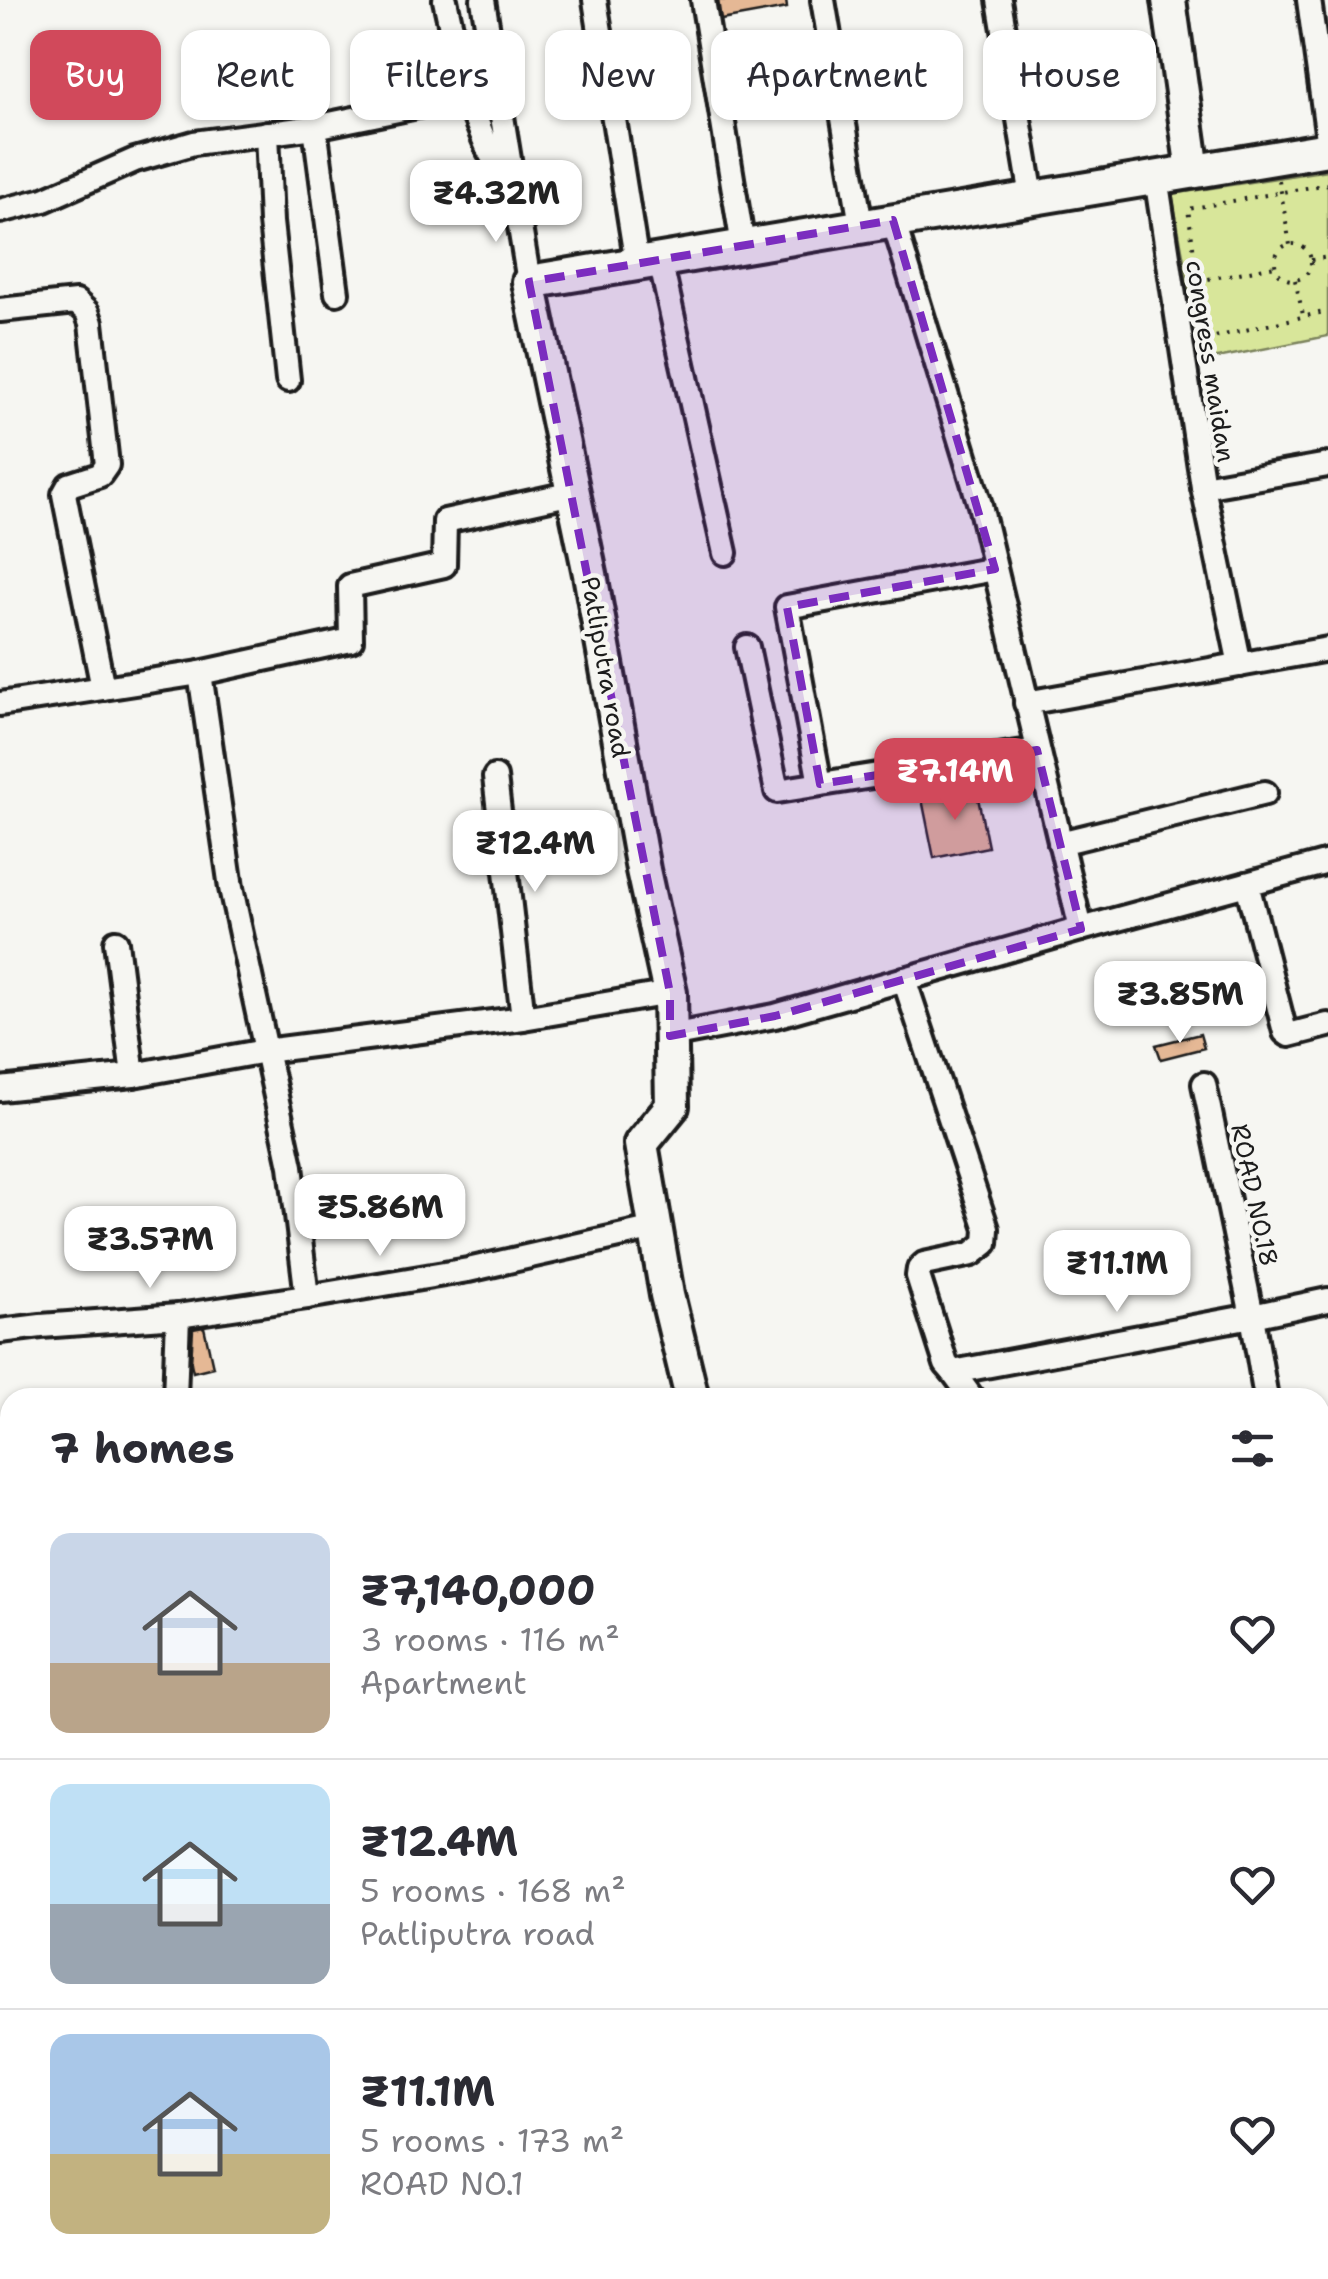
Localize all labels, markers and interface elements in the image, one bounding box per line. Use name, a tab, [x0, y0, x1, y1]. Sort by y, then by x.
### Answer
chip: Buy	[30, 30, 161, 120]
chip: Rent	[181, 30, 330, 120]
chip: Filters	[350, 30, 525, 120]
chip: New	[545, 30, 691, 120]
chip: Apartment	[711, 30, 963, 120]
chip: House	[983, 30, 1156, 120]
pin: ₹4.32M	[415, 160, 577, 245]
text: ₹4.32M	[432, 171, 560, 214]
street label: congress maidan	[1178, 257, 1244, 465]
street label: Patliputra road	[573, 574, 639, 760]
pin: ₹7.14M	[874, 738, 1036, 823]
text: ₹7.14M	[896, 749, 1014, 792]
pin: ₹12.4M	[454, 810, 616, 895]
text: ₹12.4M	[475, 821, 595, 864]
pin: ₹3.85M	[1099, 961, 1261, 1046]
text: ₹3.85M	[1116, 972, 1244, 1015]
street label: ROAD NO.18	[1223, 1121, 1287, 1269]
pin: ₹5.86M	[299, 1174, 461, 1259]
text: ₹5.86M	[316, 1185, 444, 1228]
pin: ₹3.57M	[69, 1206, 231, 1291]
text: ₹3.57M	[86, 1217, 214, 1260]
pin: ₹11.1M	[1036, 1230, 1198, 1315]
text: ₹11.1M	[1066, 1241, 1168, 1284]
text: 7 homes	[50, 1420, 235, 1476]
icon: filters	[1225, 1421, 1280, 1476]
text: ₹7,140,000	[360, 1562, 596, 1618]
icon: home	[130, 1573, 250, 1693]
icon: heart	[1225, 1606, 1280, 1661]
text: 3 rooms · 116 m²	[360, 1618, 620, 1661]
text: Apartment	[360, 1661, 527, 1704]
text: ₹12.4M	[360, 1813, 518, 1869]
icon: home	[130, 1824, 250, 1944]
icon: heart	[1225, 1857, 1280, 1912]
text: 5 rooms · 168 m²	[360, 1869, 626, 1912]
text: Patliputra road	[360, 1912, 595, 1955]
text: ₹11.1M	[360, 2063, 495, 2119]
icon: home	[130, 2074, 250, 2194]
icon: heart	[1225, 2107, 1280, 2162]
text: 5 rooms · 173 m²	[360, 2119, 624, 2162]
text: ROAD NO.1	[360, 2162, 524, 2205]

